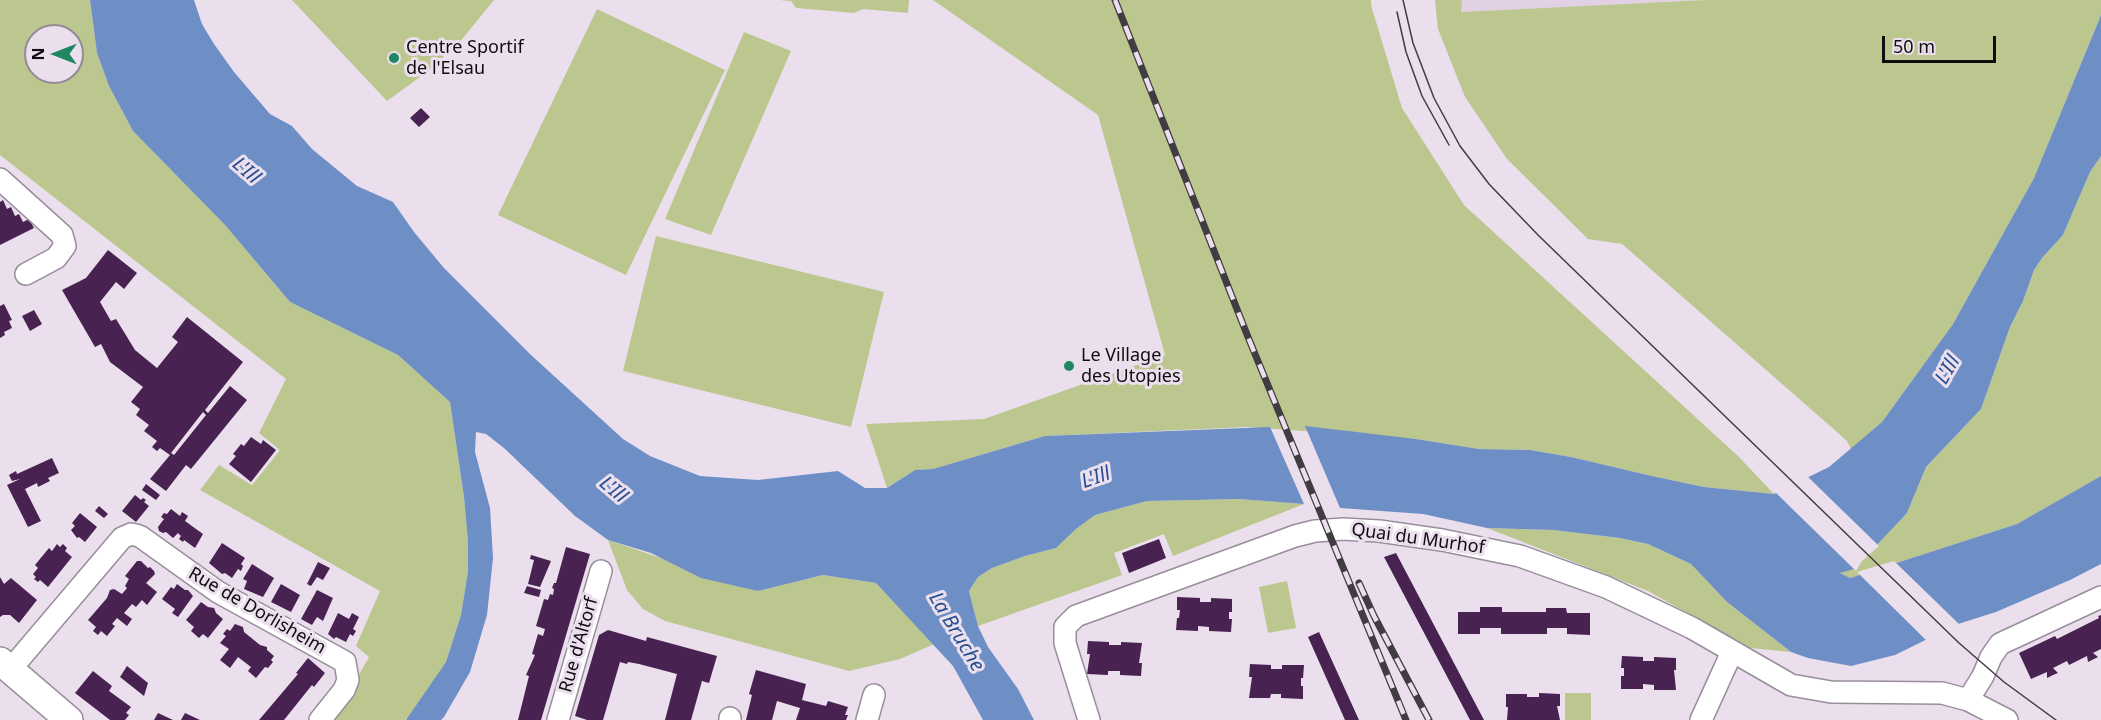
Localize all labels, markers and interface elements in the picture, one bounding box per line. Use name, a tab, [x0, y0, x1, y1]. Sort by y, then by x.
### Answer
north arrow	[24, 24, 84, 84]
scale bar	[1885, 24, 1999, 62]
text: 50 m	[1893, 34, 1935, 58]
place label: Centre Sportif de l'Elsau	[406, 37, 524, 80]
text: N	[27, 48, 49, 61]
marker: Centre Sportif de l'Elsau	[387, 51, 401, 65]
water label: L'Ill	[227, 152, 265, 190]
place label: Le Village des Utopies	[1081, 345, 1181, 388]
water label: L'Ill	[1930, 351, 1966, 389]
marker: Le Village des Utopies	[1062, 359, 1076, 373]
water label: L'Ill	[1078, 462, 1114, 494]
water label: L'Ill	[594, 471, 632, 509]
street label: Quai du Murhof	[1350, 519, 1486, 559]
street label: Rue de Dorlisheim	[184, 563, 330, 659]
water label: La Bruche	[923, 588, 989, 676]
street label: Rue d'Altorf	[555, 595, 603, 695]

